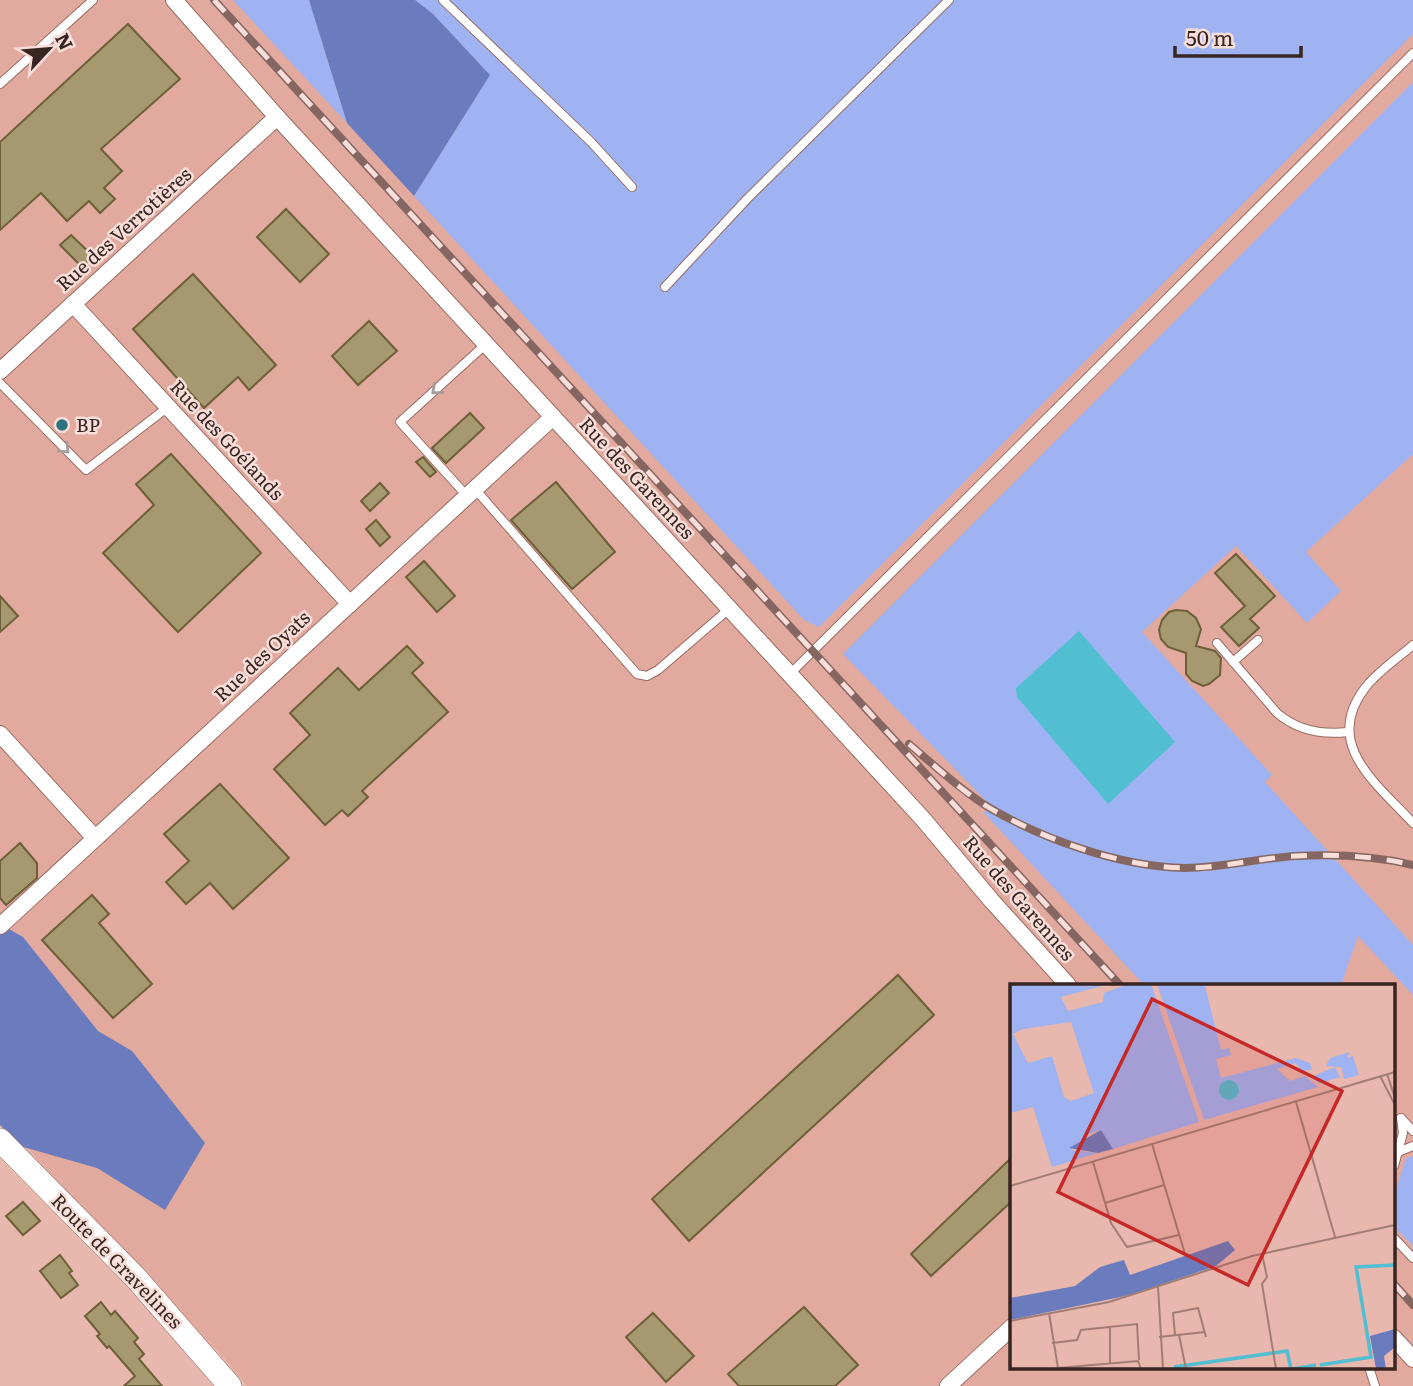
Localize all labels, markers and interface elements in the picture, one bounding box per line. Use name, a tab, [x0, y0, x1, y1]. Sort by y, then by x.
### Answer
north arrow	[14, 14, 84, 84]
scale bar	[1175, 14, 1301, 58]
text: 50 m	[1186, 21, 1233, 52]
text: N	[49, 28, 81, 54]
street label: Rue des Verrotières	[50, 160, 197, 297]
street label: Rue des Goélands	[164, 373, 291, 506]
one-way arrow	[431, 382, 444, 394]
place label: BP	[76, 410, 100, 438]
street label: Rue des Garennes	[574, 410, 702, 545]
marker: BP	[54, 417, 70, 433]
one-way arrow	[57, 441, 70, 454]
street label: Rue des Oyats	[207, 603, 316, 707]
street label: Rue des Garennes	[957, 829, 1082, 966]
inset map	[1010, 984, 1396, 1368]
street label: Route de Gravelines	[46, 1186, 190, 1335]

